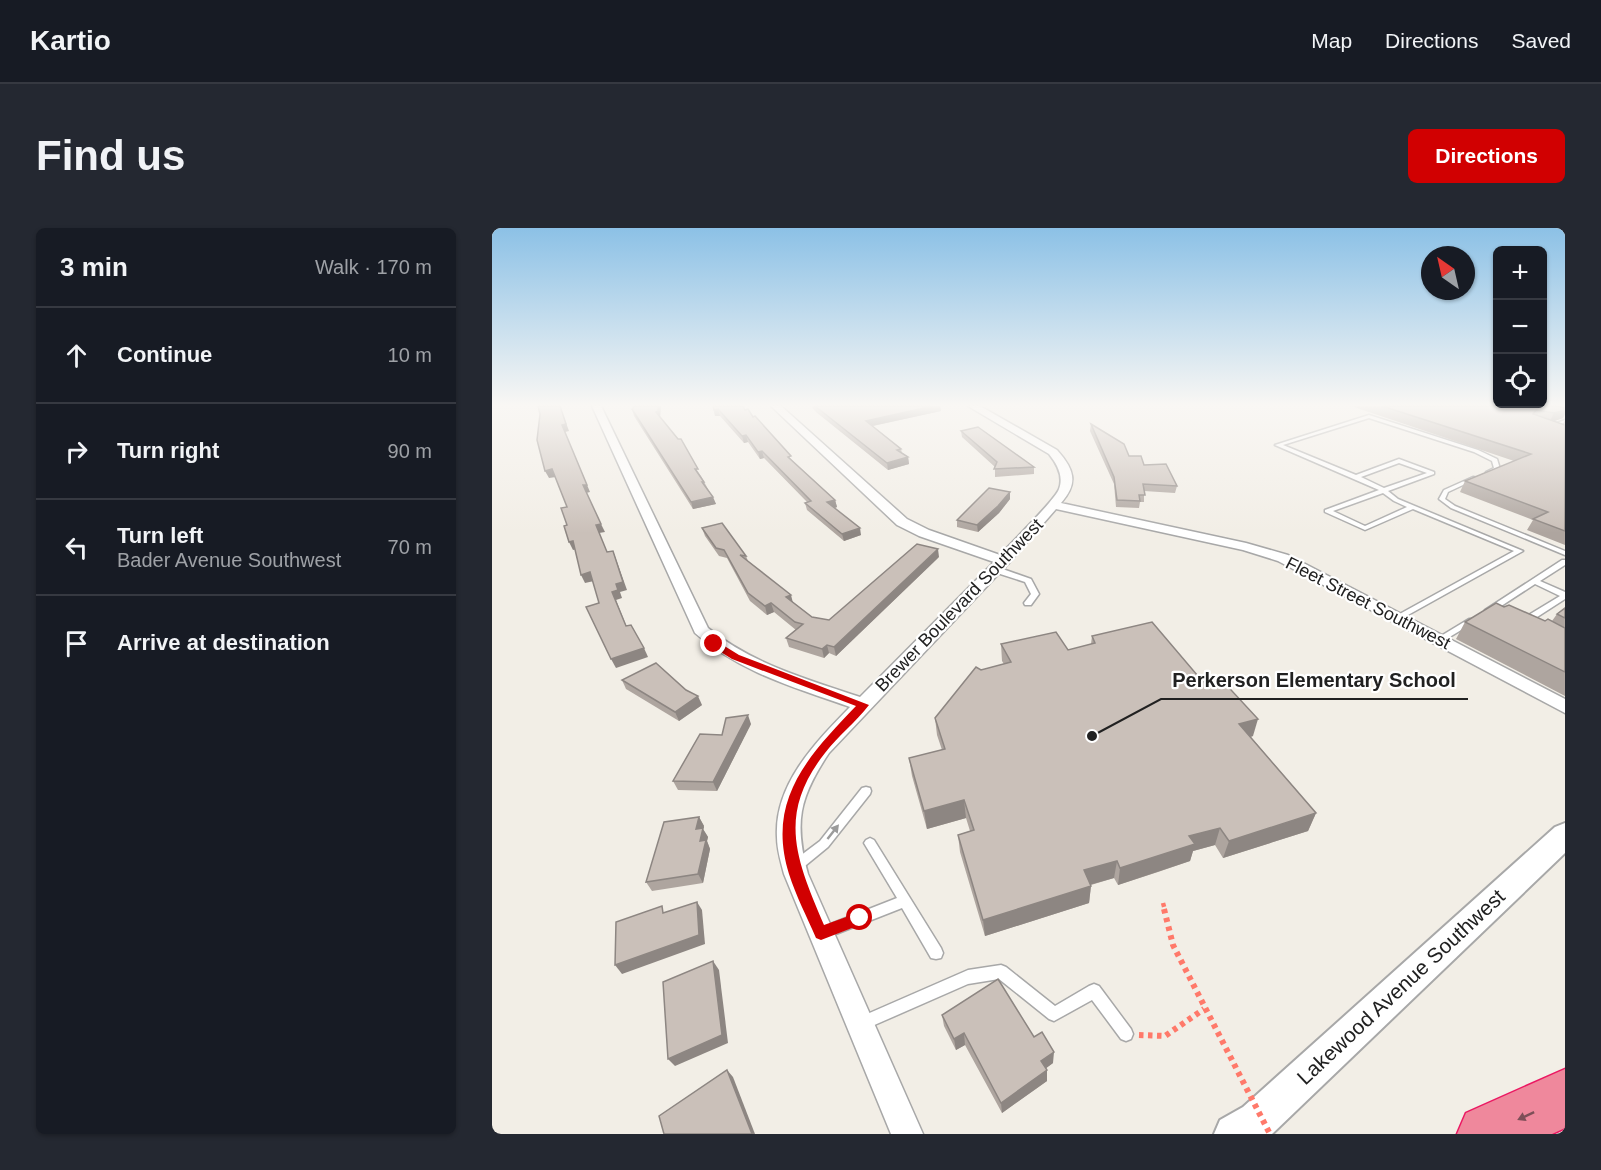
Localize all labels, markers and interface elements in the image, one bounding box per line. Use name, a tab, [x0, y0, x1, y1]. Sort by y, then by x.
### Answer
text: Kartio	[30, 25, 111, 56]
text: Map	[1311, 29, 1352, 52]
text: Directions	[1385, 29, 1478, 52]
text: Saved	[1511, 29, 1571, 52]
button: Directions	[1408, 129, 1565, 183]
text: Find us	[36, 132, 185, 179]
north arrow	[1421, 246, 1475, 300]
map controls	[1493, 246, 1547, 408]
button: +	[1493, 246, 1547, 300]
text: 3 min	[60, 252, 128, 282]
text: Walk · 170 m	[315, 256, 432, 278]
button: −	[1493, 300, 1547, 354]
icon: ahead	[60, 339, 93, 372]
text: Continue	[117, 342, 212, 367]
text: 10 m	[388, 344, 432, 366]
button: locate	[1493, 354, 1547, 408]
icon: right	[60, 435, 93, 468]
text: Turn right	[117, 438, 219, 463]
text: 90 m	[388, 440, 432, 462]
street label: Brewer Boulevard Southwest	[871, 515, 1047, 695]
text: Turn left	[117, 523, 203, 548]
icon: left	[60, 531, 93, 564]
text: 70 m	[388, 536, 432, 558]
text: Bader Avenue Southwest	[117, 549, 341, 571]
street label: Fleet Street Southwest	[1282, 553, 1454, 653]
icon: arrive	[60, 627, 93, 660]
text: Arrive at destination	[117, 630, 330, 655]
route end	[700, 630, 726, 656]
callout: Perkerson Elementary School	[1161, 661, 1468, 699]
text: Perkerson Elementary School	[1172, 669, 1456, 691]
one-way arrow	[827, 825, 839, 840]
street label: Lakewood Avenue Southwest	[1292, 884, 1509, 1089]
route start	[846, 904, 872, 930]
one-way arrow	[1518, 1111, 1535, 1120]

